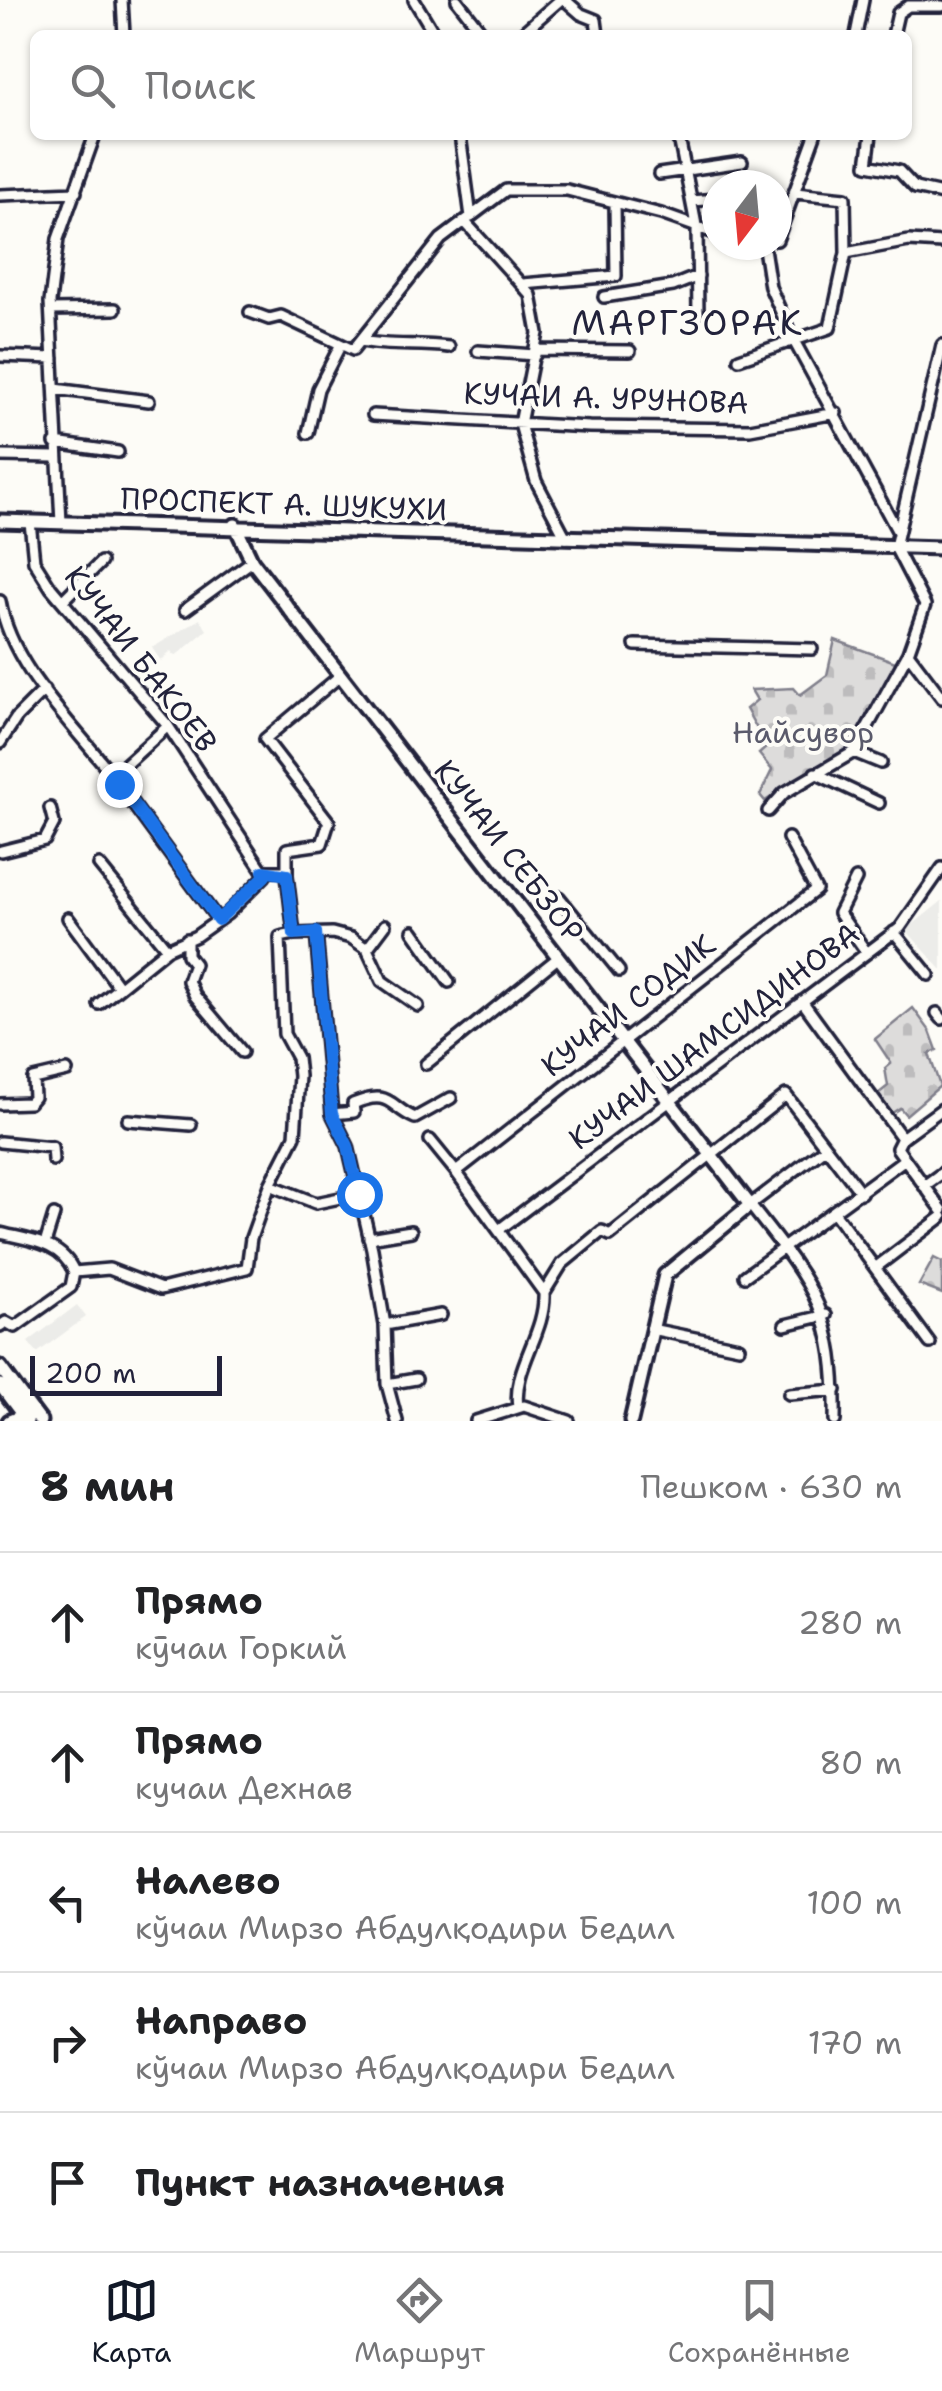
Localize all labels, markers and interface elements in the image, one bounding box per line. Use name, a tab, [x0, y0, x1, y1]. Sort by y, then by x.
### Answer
search box	[30, 30, 912, 140]
icon: search	[65, 58, 120, 113]
text: Поиск	[145, 60, 256, 111]
north arrow	[702, 170, 792, 260]
district label: МАРГЗОРАК	[571, 299, 805, 346]
street label: КУЧАИ А. УРУНОВА	[463, 373, 749, 423]
street label: ПРОСПЕКТ А. ШУКУХИ	[120, 478, 448, 530]
street label: КУЧАИ БАКОЕВ	[55, 557, 227, 761]
park label: Найсувор	[732, 712, 874, 753]
street label: КУЧАИ СЕБЗОР	[425, 751, 593, 951]
route end	[97, 762, 143, 808]
street label: КУЧАИ ШАМСИДИНОВА	[560, 913, 868, 1159]
street label: КУЧАИ СОДИК	[532, 924, 724, 1086]
route start	[337, 1172, 383, 1218]
scale bar	[30, 1351, 222, 1396]
text: 200 m	[45, 1354, 136, 1392]
text: 8 мин	[40, 1458, 175, 1514]
text: Пешком · 630 m	[640, 1465, 902, 1508]
text: Прямо	[135, 1575, 263, 1626]
icon: ahead	[40, 1595, 95, 1650]
text: 280 m	[798, 1601, 902, 1644]
text: кӯчаи Горкий	[135, 1626, 347, 1669]
text: Прямо	[135, 1715, 263, 1766]
icon: ahead	[40, 1735, 95, 1790]
text: 80 m	[819, 1741, 902, 1784]
text: кучаи Дехнав	[135, 1766, 353, 1809]
text: Налево	[135, 1855, 281, 1906]
icon: left	[40, 1875, 95, 1930]
text: 100 m	[806, 1881, 902, 1924]
text: кўчаи Мирзо Абдулқодири Бедил	[135, 1906, 675, 1949]
text: Направо	[135, 1995, 308, 2046]
icon: right	[40, 2015, 95, 2070]
text: 170 m	[808, 2021, 902, 2064]
text: кўчаи Мирзо Абдулқодири Бедил	[135, 2046, 675, 2089]
icon: arrive	[40, 2155, 95, 2210]
text: Пункт назначения	[135, 2157, 505, 2208]
tab: Карта	[91, 2273, 172, 2371]
tab: Маршрут	[354, 2273, 485, 2371]
tab: Сохранённые	[668, 2273, 851, 2371]

